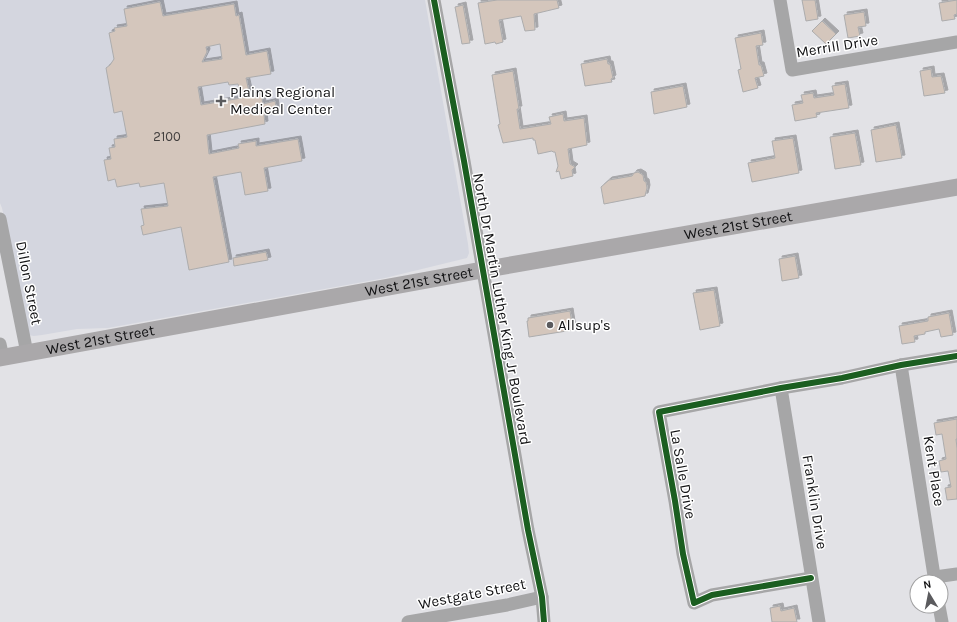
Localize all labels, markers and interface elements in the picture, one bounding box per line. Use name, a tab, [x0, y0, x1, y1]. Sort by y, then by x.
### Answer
street label: Merrill Drive	[795, 31, 879, 61]
place label: Plains Regional Medical Center	[230, 83, 335, 118]
marker: Plains Regional Medical Center	[215, 95, 227, 107]
house number: 2100	[153, 129, 181, 144]
street label: North Dr Martin Luther King Jr Boulevard	[469, 172, 535, 446]
street label: West 21st Street	[683, 207, 794, 244]
street label: Dillon Street	[12, 240, 46, 327]
street label: West 21st Street	[363, 263, 475, 300]
place label: Allsup's	[558, 316, 611, 334]
marker: Allsup's	[545, 320, 555, 330]
street label: West 21st Street	[45, 321, 156, 358]
street label: La Salle Drive	[666, 428, 700, 520]
street label: Kent Place	[920, 434, 948, 508]
street label: Franklin Drive	[799, 453, 831, 551]
north arrow	[909, 574, 949, 614]
street label: Westgate Street	[417, 575, 528, 613]
text: N	[922, 578, 932, 592]

